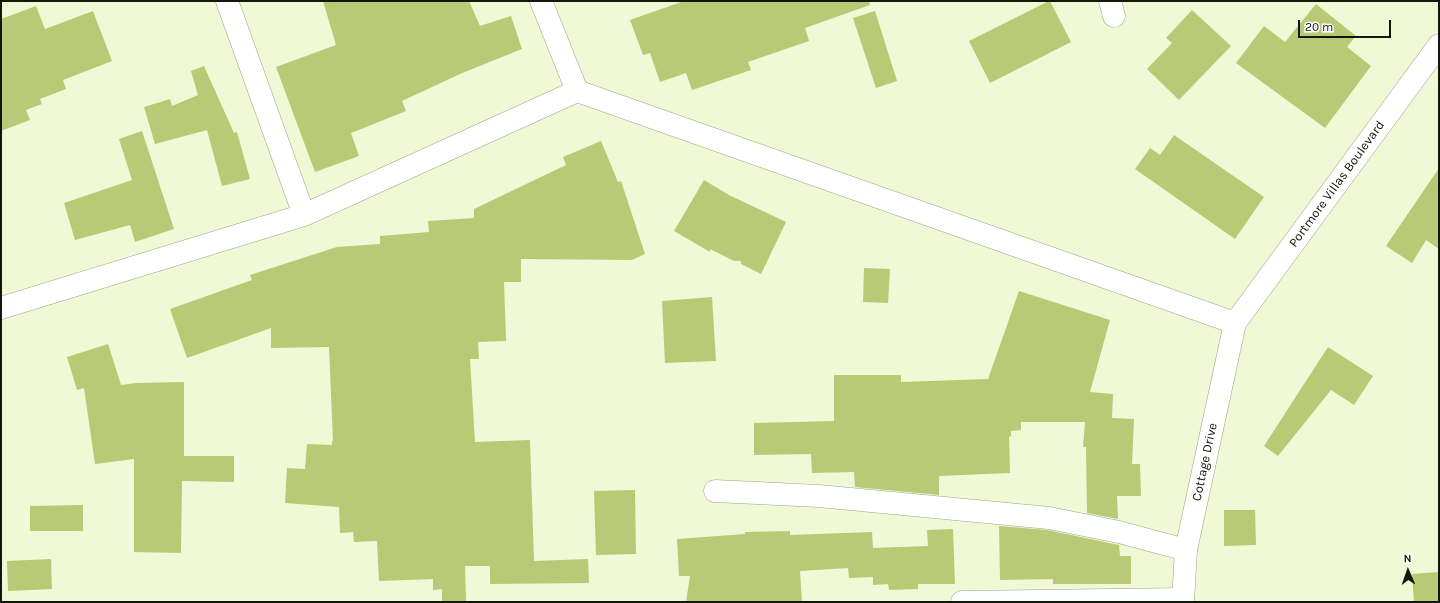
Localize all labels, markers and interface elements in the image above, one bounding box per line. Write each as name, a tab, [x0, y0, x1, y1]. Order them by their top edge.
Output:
scale bar	[1300, 12, 1393, 38]
text: 20 m	[1305, 20, 1333, 34]
street label: Portmore Villas Boulevard	[1286, 118, 1388, 250]
street label: Cottage Drive	[1189, 422, 1221, 502]
north arrow	[1388, 551, 1428, 591]
text: N	[1403, 552, 1412, 565]

